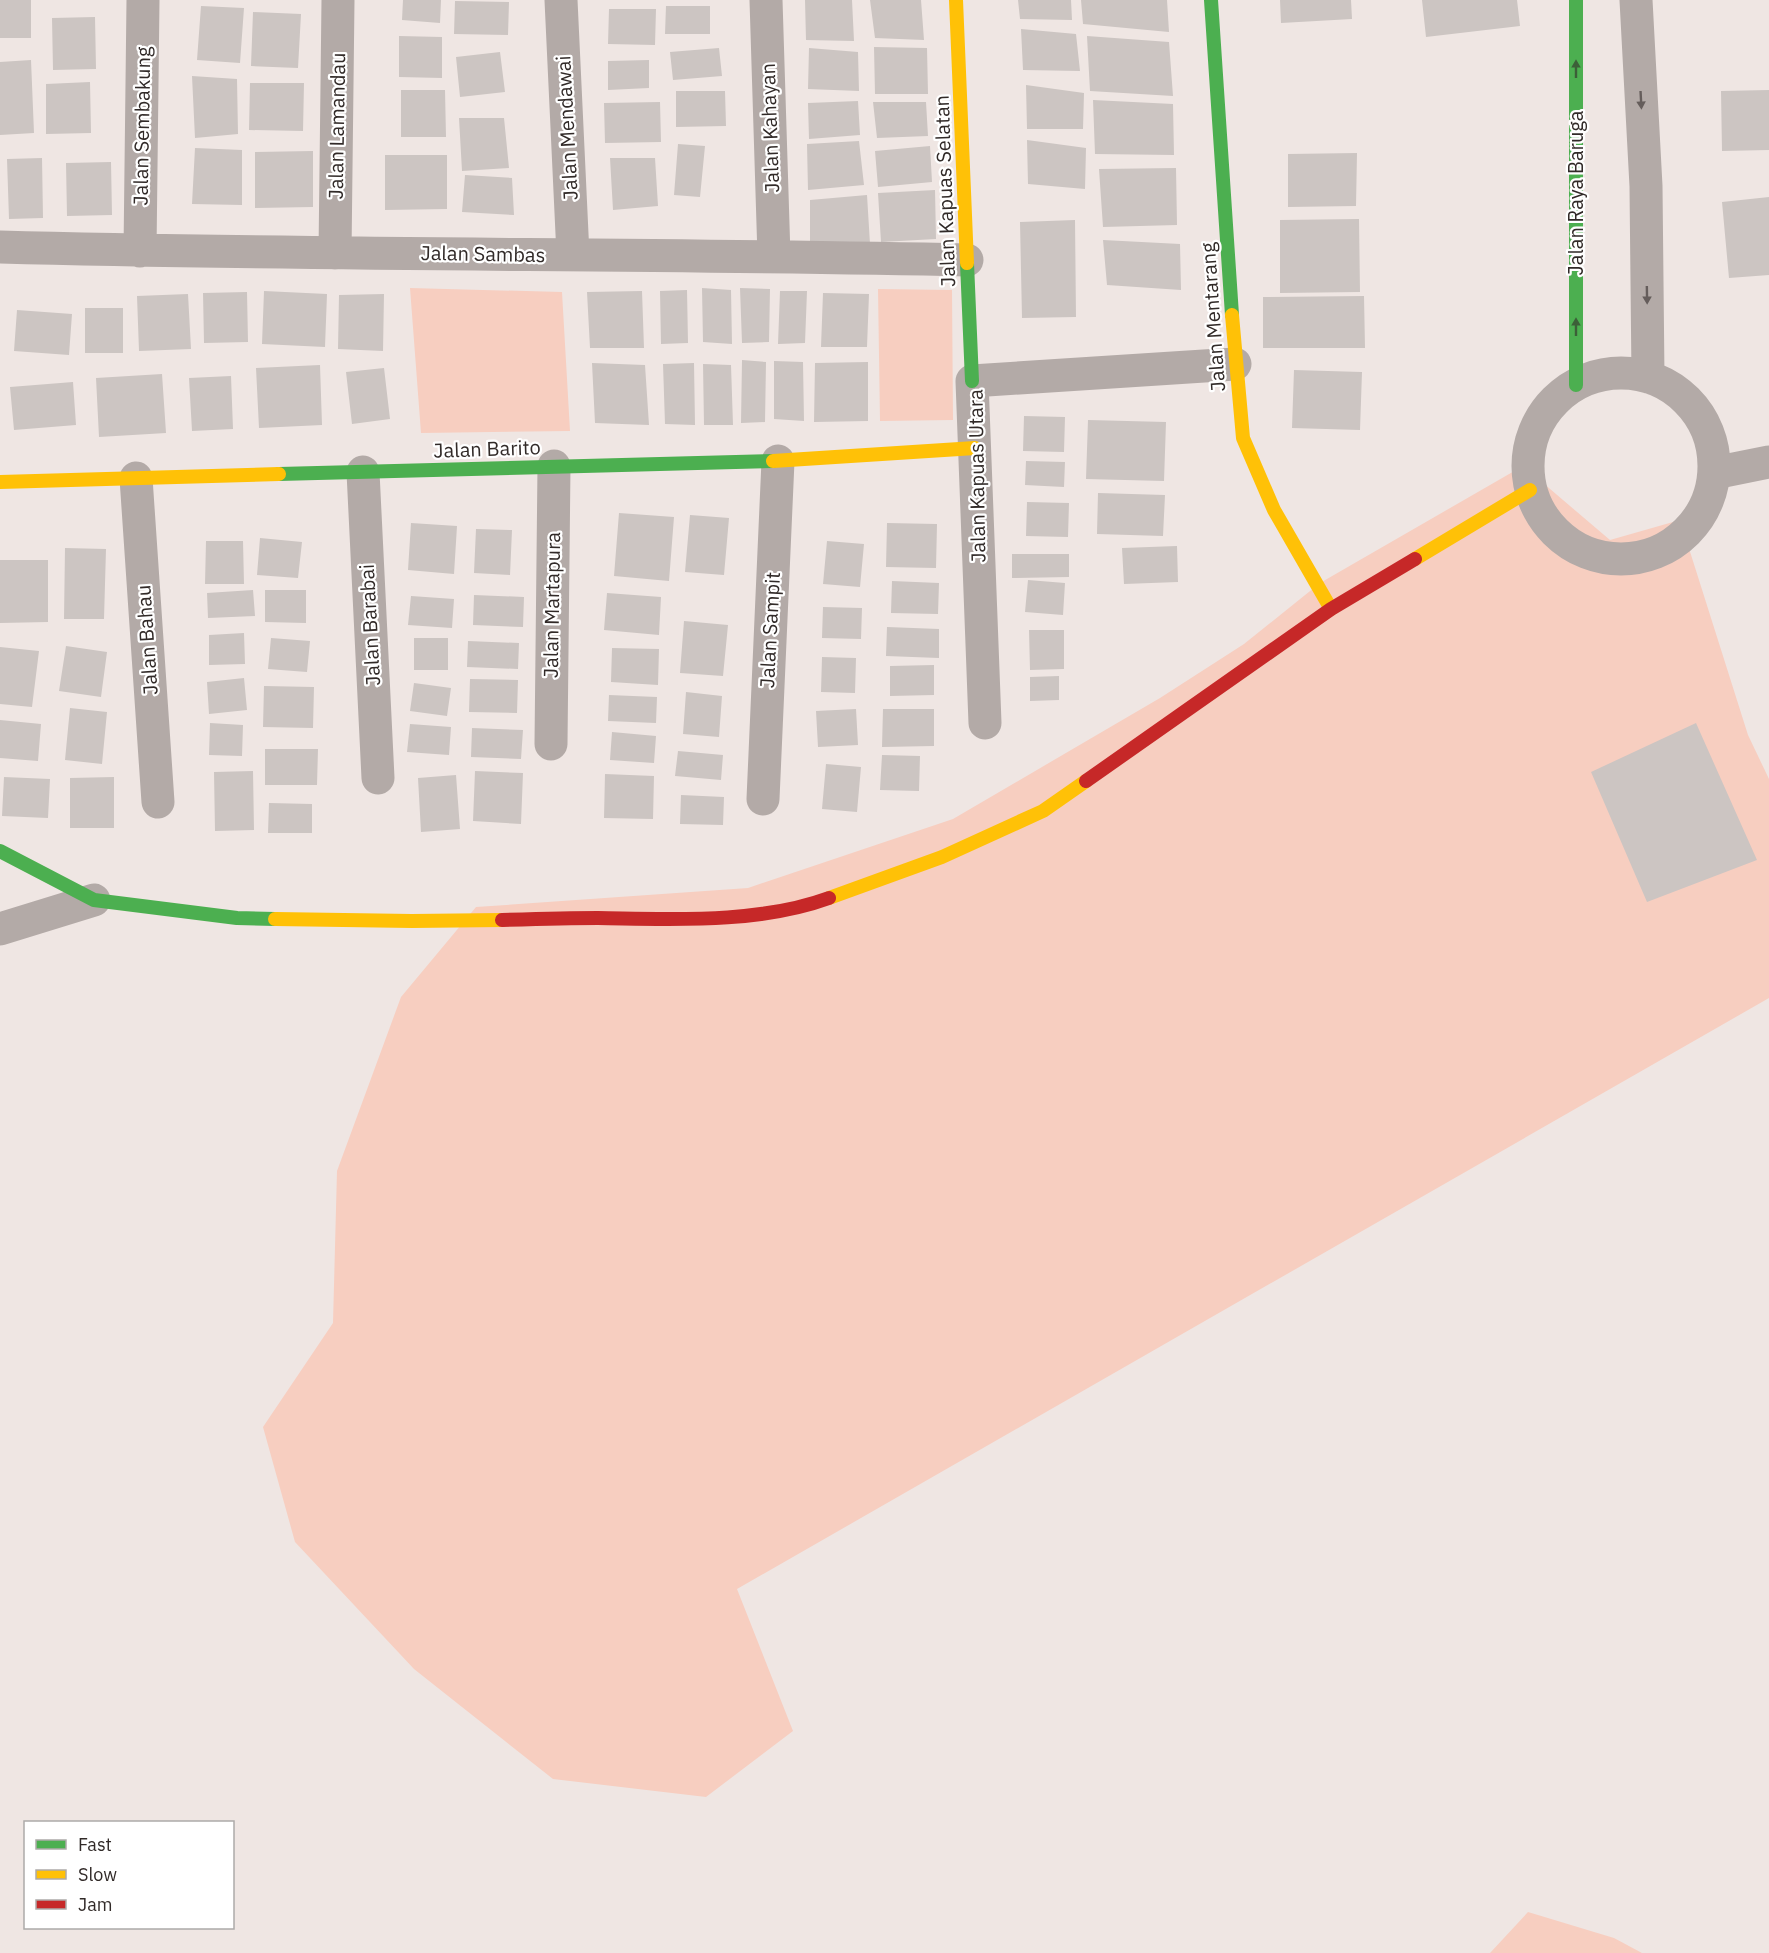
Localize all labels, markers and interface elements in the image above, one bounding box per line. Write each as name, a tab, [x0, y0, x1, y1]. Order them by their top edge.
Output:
street label: Jalan Sembakung	[127, 46, 156, 206]
street label: Jalan Lamandau	[322, 52, 351, 200]
street label: Jalan Mendawai	[549, 55, 584, 201]
one-way arrow	[1571, 59, 1581, 78]
street label: Jalan Kahayan	[754, 63, 785, 193]
one-way arrow	[1637, 91, 1646, 110]
street label: Jalan Kapuas Selatan	[928, 95, 961, 287]
street label: Jalan Raya Baruga	[1562, 110, 1589, 275]
street label: Jalan Sambas	[420, 239, 546, 268]
street label: Jalan Mentarang	[1194, 241, 1231, 392]
one-way arrow	[1642, 286, 1652, 305]
one-way arrow	[1571, 317, 1581, 336]
street label: Jalan Kapuas Utara	[961, 389, 992, 563]
street label: Jalan Barito	[433, 433, 541, 464]
street label: Jalan Martapura	[537, 531, 566, 678]
street label: Jalan Barabai	[353, 563, 386, 687]
street label: Jalan Sampit	[753, 571, 786, 689]
street label: Jalan Bahau	[129, 584, 164, 696]
legend	[24, 1821, 234, 1929]
text: Fast	[78, 1833, 112, 1856]
text: Slow	[78, 1863, 117, 1886]
text: Jam	[78, 1893, 113, 1916]

